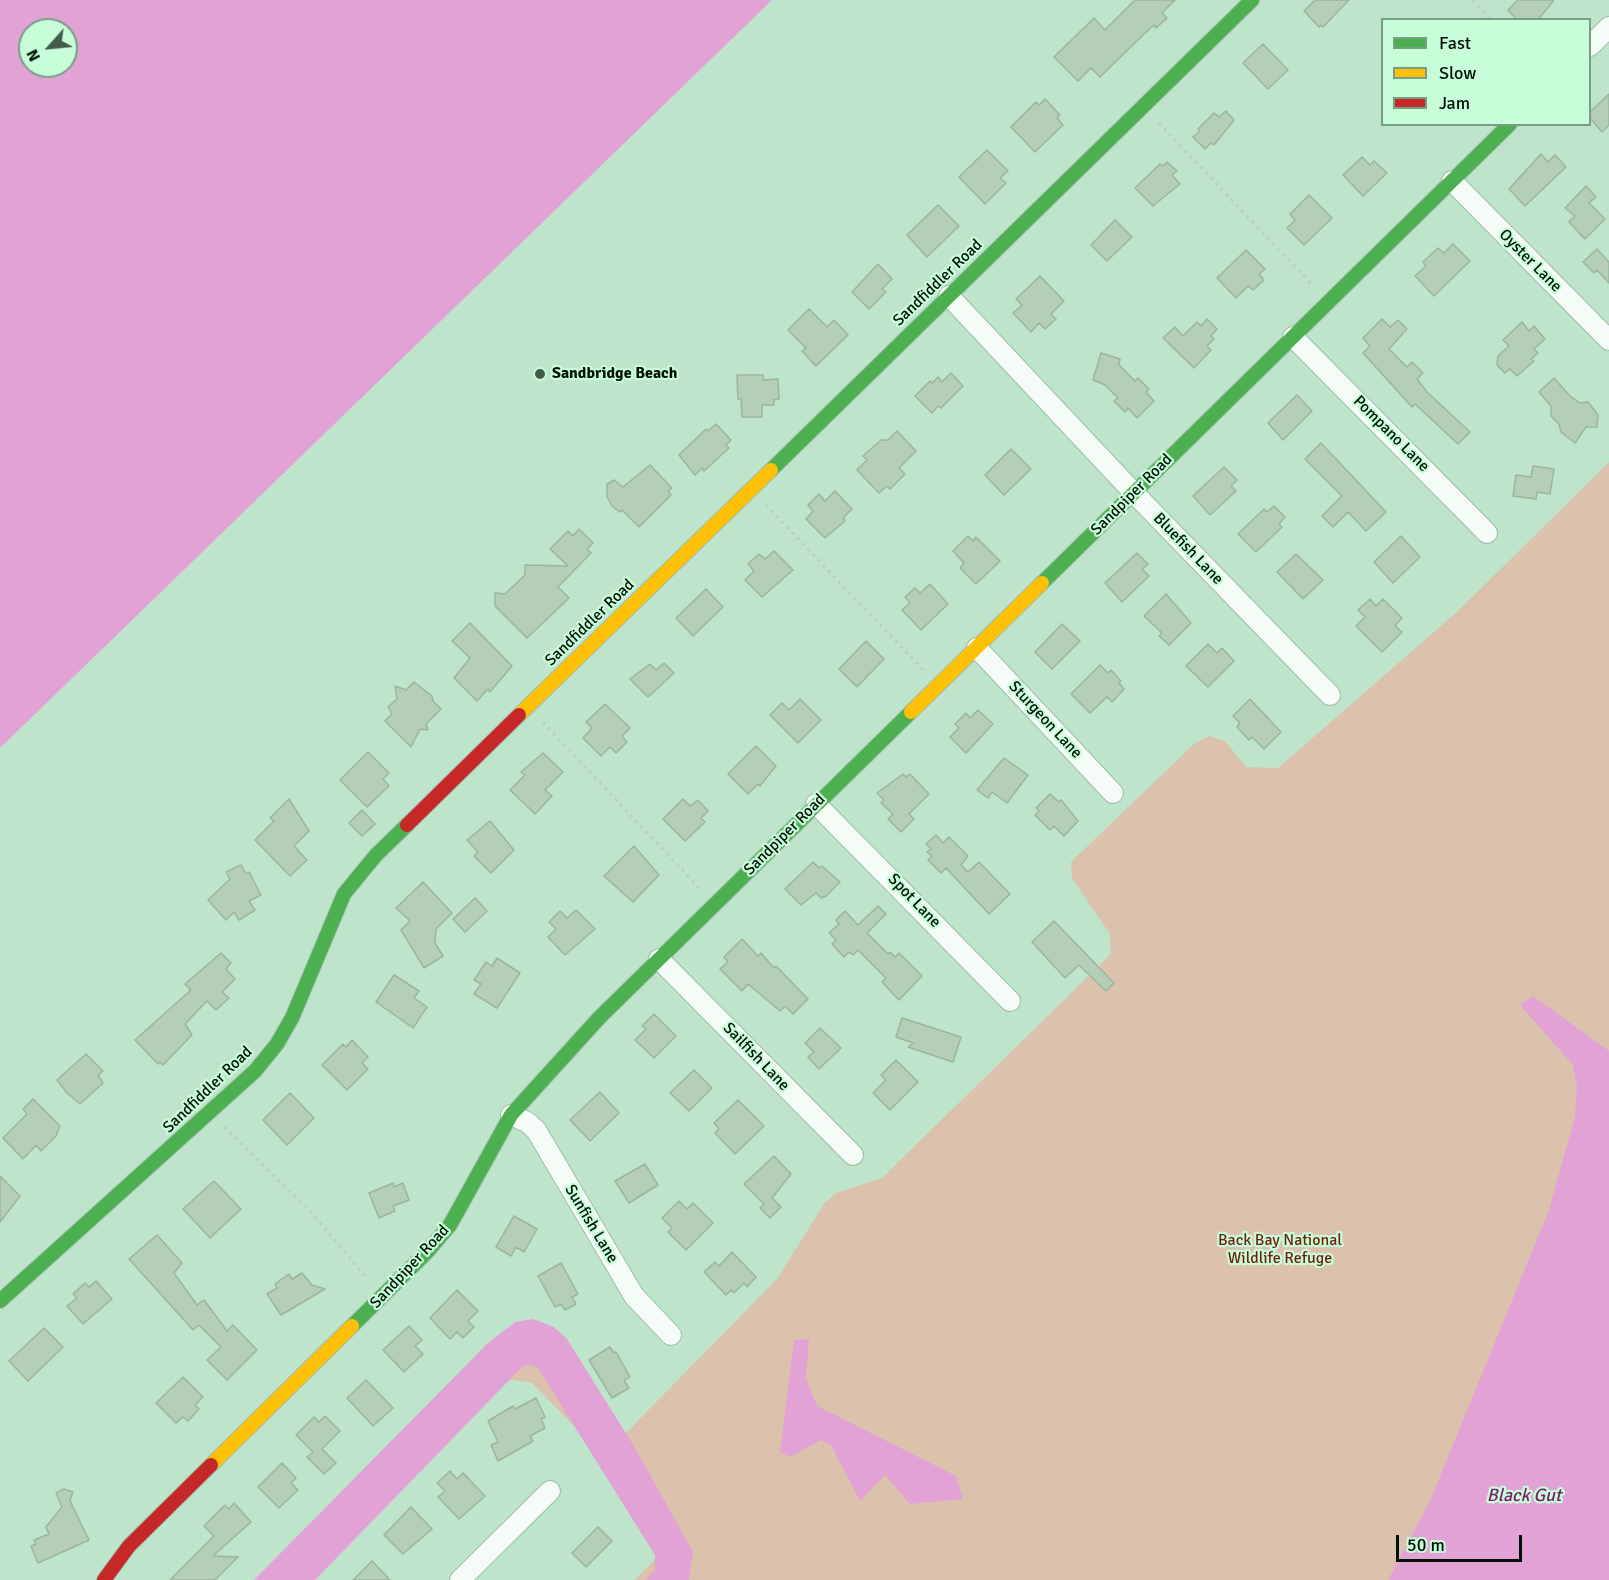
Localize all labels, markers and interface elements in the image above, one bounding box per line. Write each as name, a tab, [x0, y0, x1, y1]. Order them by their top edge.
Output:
north arrow	[18, 18, 78, 78]
legend	[1381, 18, 1591, 126]
text: Fast	[1439, 32, 1471, 54]
text: N	[22, 46, 45, 65]
text: Slow	[1439, 62, 1476, 84]
text: Jam	[1439, 92, 1470, 114]
street label: Oyster Lane	[1495, 226, 1565, 296]
street label: Sandfiddler Road	[889, 236, 987, 330]
place label: Sandbridge Beach	[552, 364, 677, 384]
marker: Sandbridge Beach	[533, 367, 547, 381]
street label: Pompano Lane	[1349, 392, 1433, 476]
street label: Sandpiper Road	[1087, 450, 1177, 540]
street label: Bluefish Lane	[1149, 509, 1227, 589]
street label: Sandfiddler Road	[541, 576, 639, 670]
street label: Sturgeon Lane	[1004, 677, 1086, 763]
street label: Sandpiper Road	[740, 790, 830, 880]
street label: Spot Lane	[884, 870, 944, 932]
street label: Sailfish Lane	[719, 1019, 793, 1095]
street label: Sandfiddler Road	[159, 1043, 257, 1137]
street label: Sunfish Lane	[560, 1181, 622, 1267]
street label: Sandpiper Road	[366, 1221, 454, 1313]
park label: Back Bay National Wildlife Refuge	[1218, 1231, 1342, 1269]
water label: Black Gut	[1487, 1485, 1561, 1507]
scale bar	[1399, 1523, 1525, 1561]
text: 50 m	[1407, 1534, 1445, 1556]

